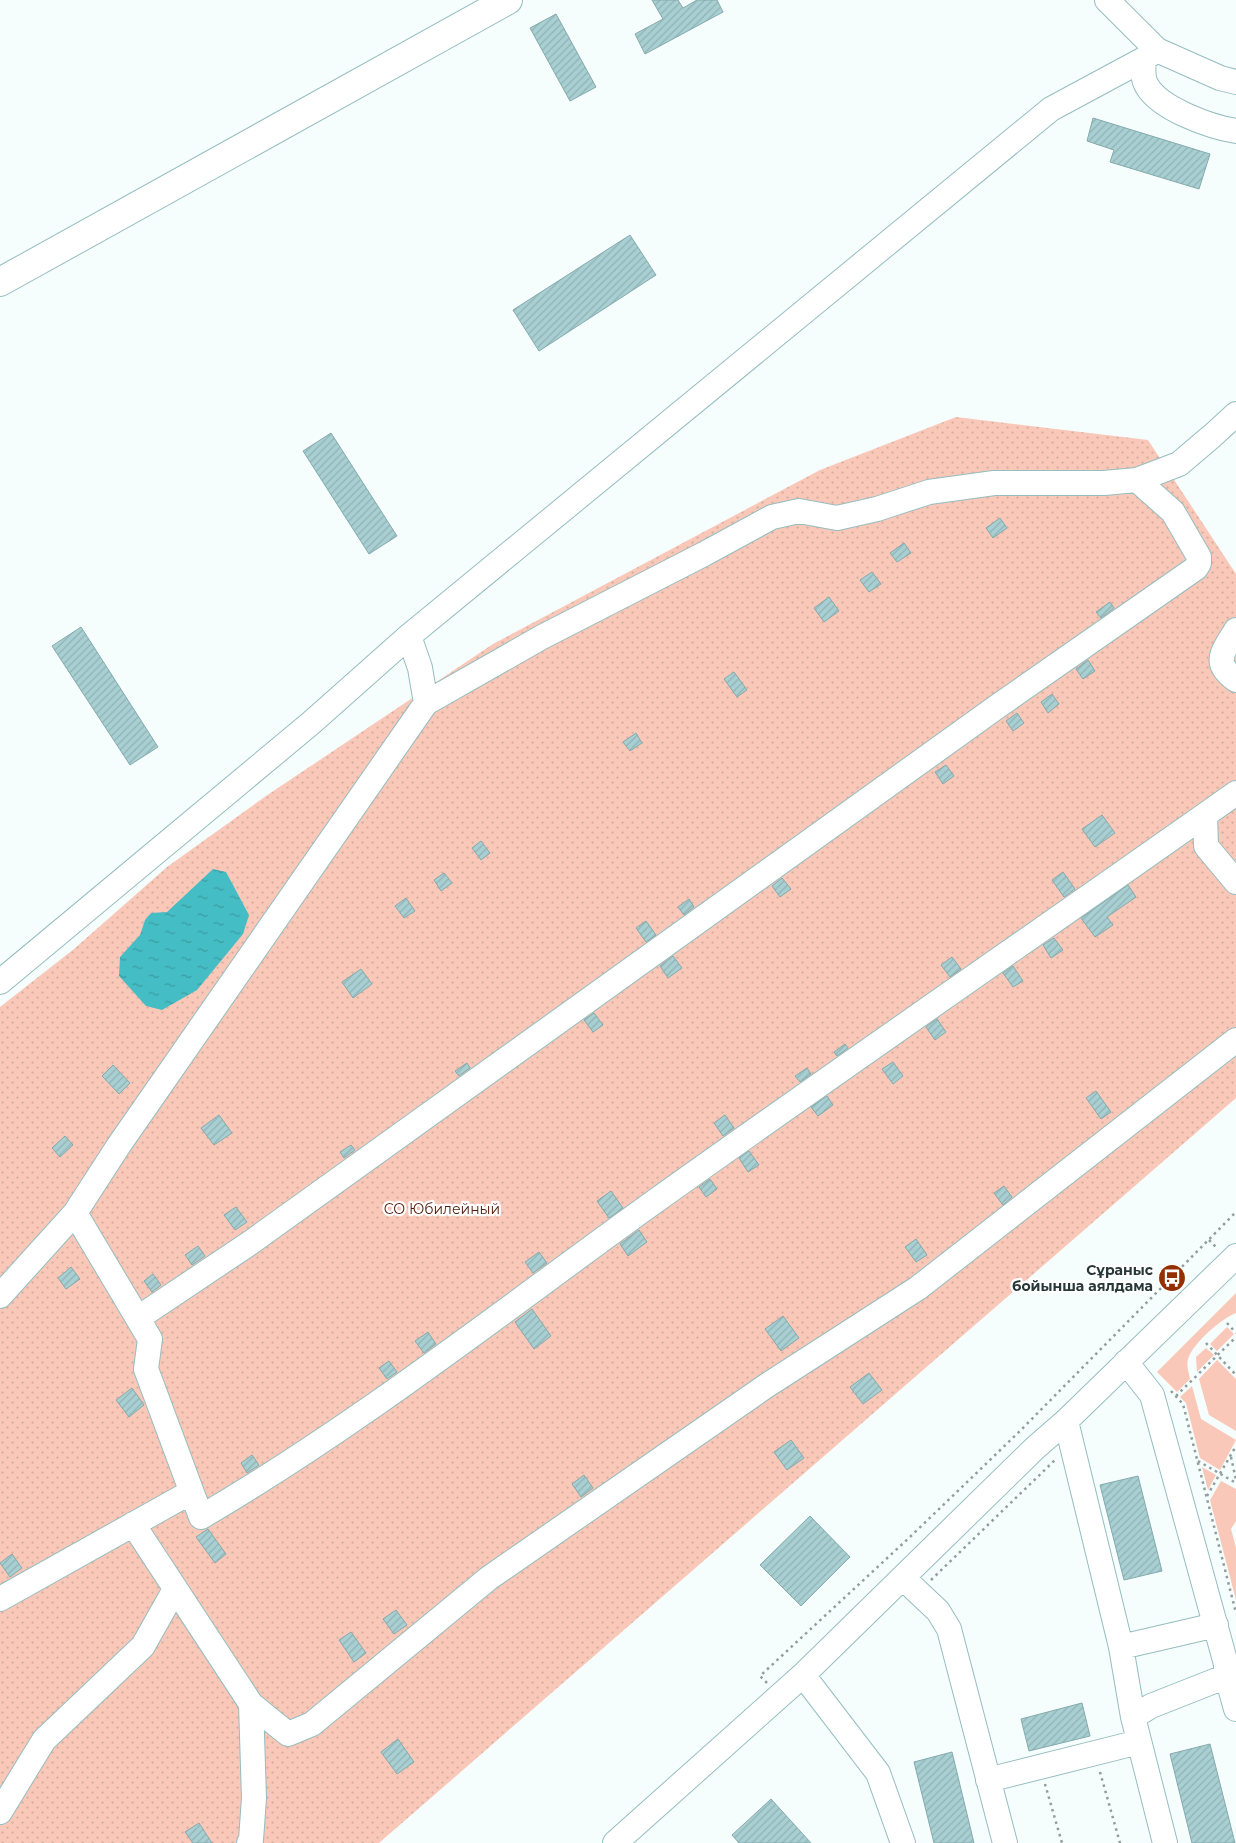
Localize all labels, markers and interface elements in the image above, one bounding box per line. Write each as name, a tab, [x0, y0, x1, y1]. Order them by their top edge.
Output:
park label: СО Юбилейный	[384, 1200, 500, 1218]
place label: Сұраныс бойынша аялдама	[1012, 1261, 1154, 1295]
bus stop icon: Сұраныс бойынша аялдама	[1157, 1263, 1187, 1293]

